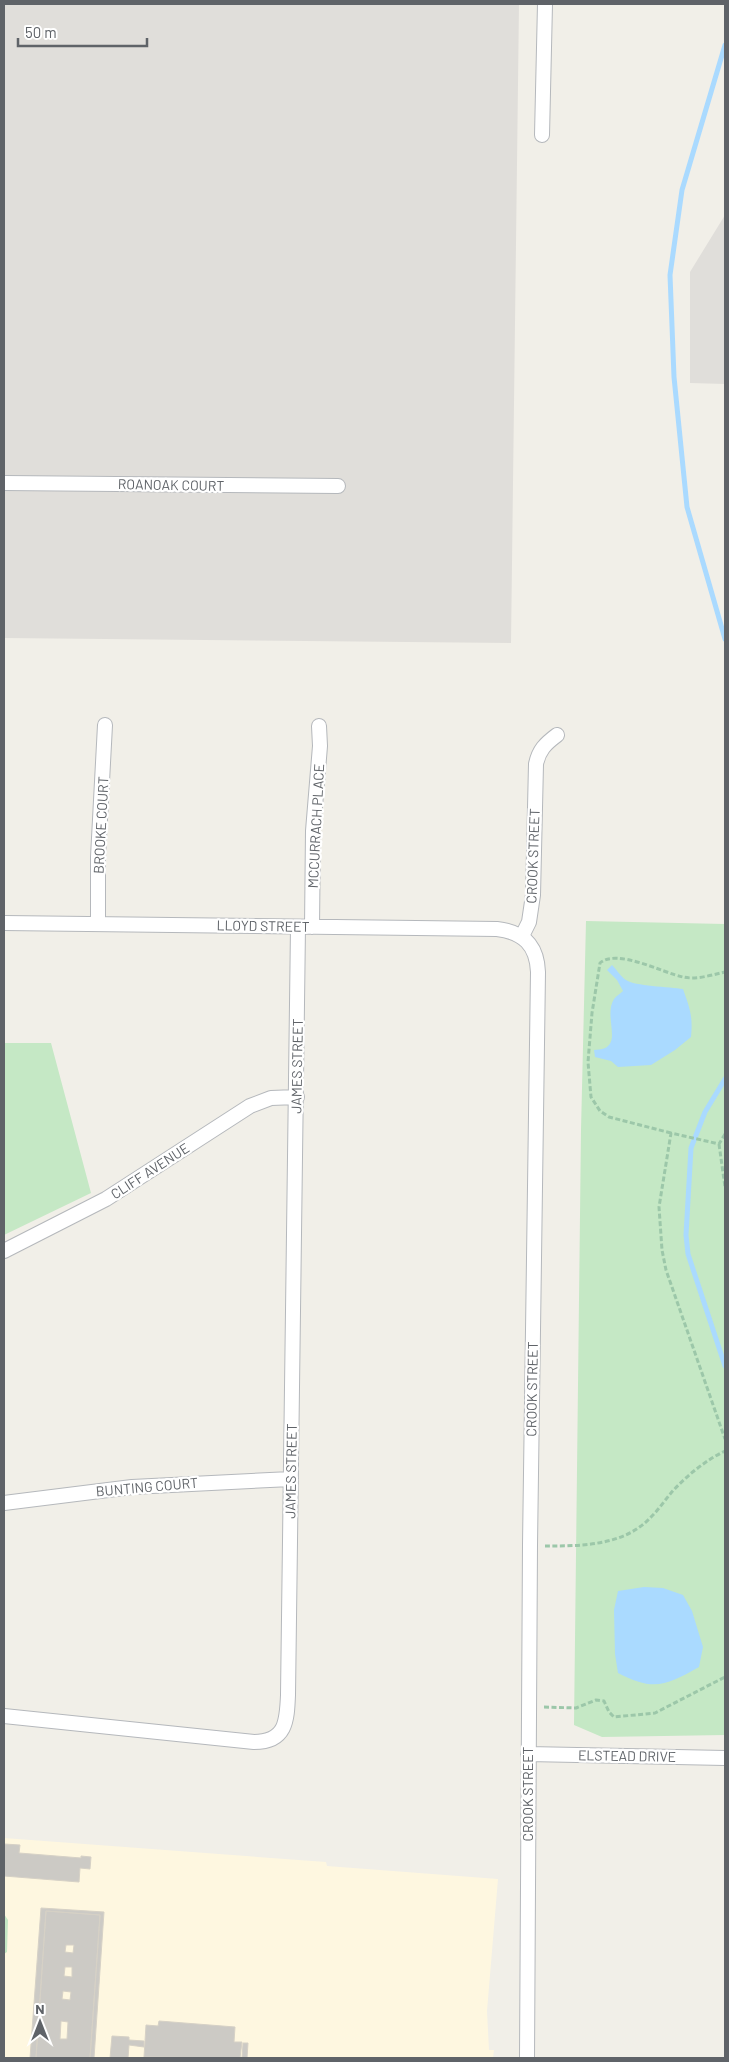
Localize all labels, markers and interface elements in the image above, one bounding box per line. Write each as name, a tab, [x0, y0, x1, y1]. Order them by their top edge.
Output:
scale bar	[18, 15, 146, 47]
text: 50 m	[25, 23, 57, 41]
street label: ROANOAK COURT	[118, 475, 224, 494]
street label: MCCURRACH PLACE	[304, 763, 327, 889]
street label: BROOKE COURT	[89, 776, 112, 874]
street label: CROOK STREET	[522, 808, 543, 904]
street label: LLOYD STREET	[216, 916, 310, 935]
street label: JAMES STREET	[287, 1018, 306, 1114]
street label: CLIFF AVENUE	[107, 1139, 192, 1202]
street label: CROOK STREET	[522, 1341, 541, 1437]
street label: JAMES STREET	[281, 1423, 300, 1519]
street label: BUNTING COURT	[95, 1474, 199, 1499]
street label: CROOK STREET	[519, 1746, 536, 1842]
street label: ELSTEAD DRIVE	[578, 1746, 676, 1765]
north arrow	[15, 1997, 65, 2047]
text: N	[35, 2000, 45, 2017]

